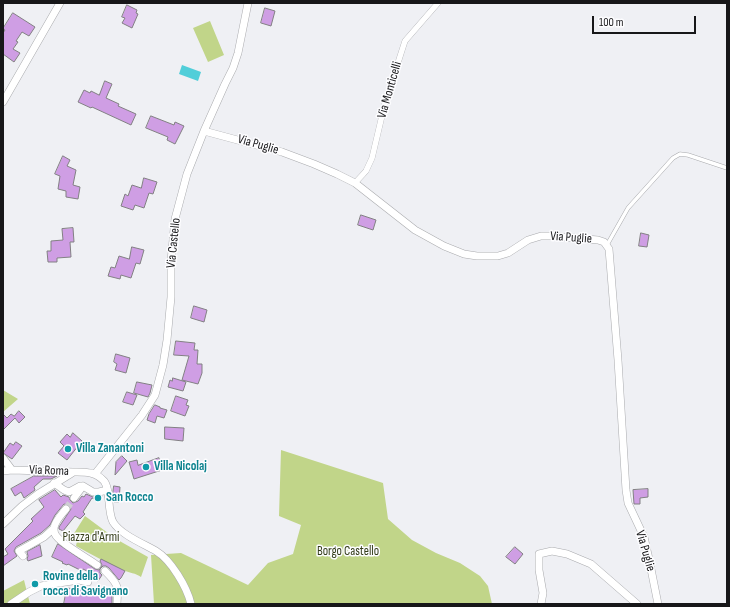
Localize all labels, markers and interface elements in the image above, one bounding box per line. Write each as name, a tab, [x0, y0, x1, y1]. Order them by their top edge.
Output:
scale bar	[594, 8, 698, 34]
text: 100 m	[599, 15, 624, 30]
street label: Via Monticelli	[374, 60, 406, 120]
street label: Via Puglie	[236, 132, 280, 158]
street label: Via Castello	[164, 217, 184, 269]
street label: Via Puglie	[550, 229, 592, 247]
place label: Villa Zanantoni	[76, 441, 144, 457]
marker: Villa Zanantoni	[63, 444, 73, 454]
place label: Villa Nicolaj	[154, 459, 207, 475]
marker: Villa Nicolaj	[141, 462, 151, 472]
street label: Via Roma	[29, 463, 69, 479]
place label: San Rocco	[106, 490, 153, 506]
marker: San Rocco	[93, 493, 103, 503]
street label: Via Puglie	[632, 529, 658, 573]
park label: Piazza d'Armi	[62, 530, 120, 546]
park label: Borgo Castello	[317, 544, 379, 560]
place label: Rovine della rocca di Savignano	[43, 569, 128, 600]
marker: Rovine della rocca di Savignano	[30, 579, 40, 589]

